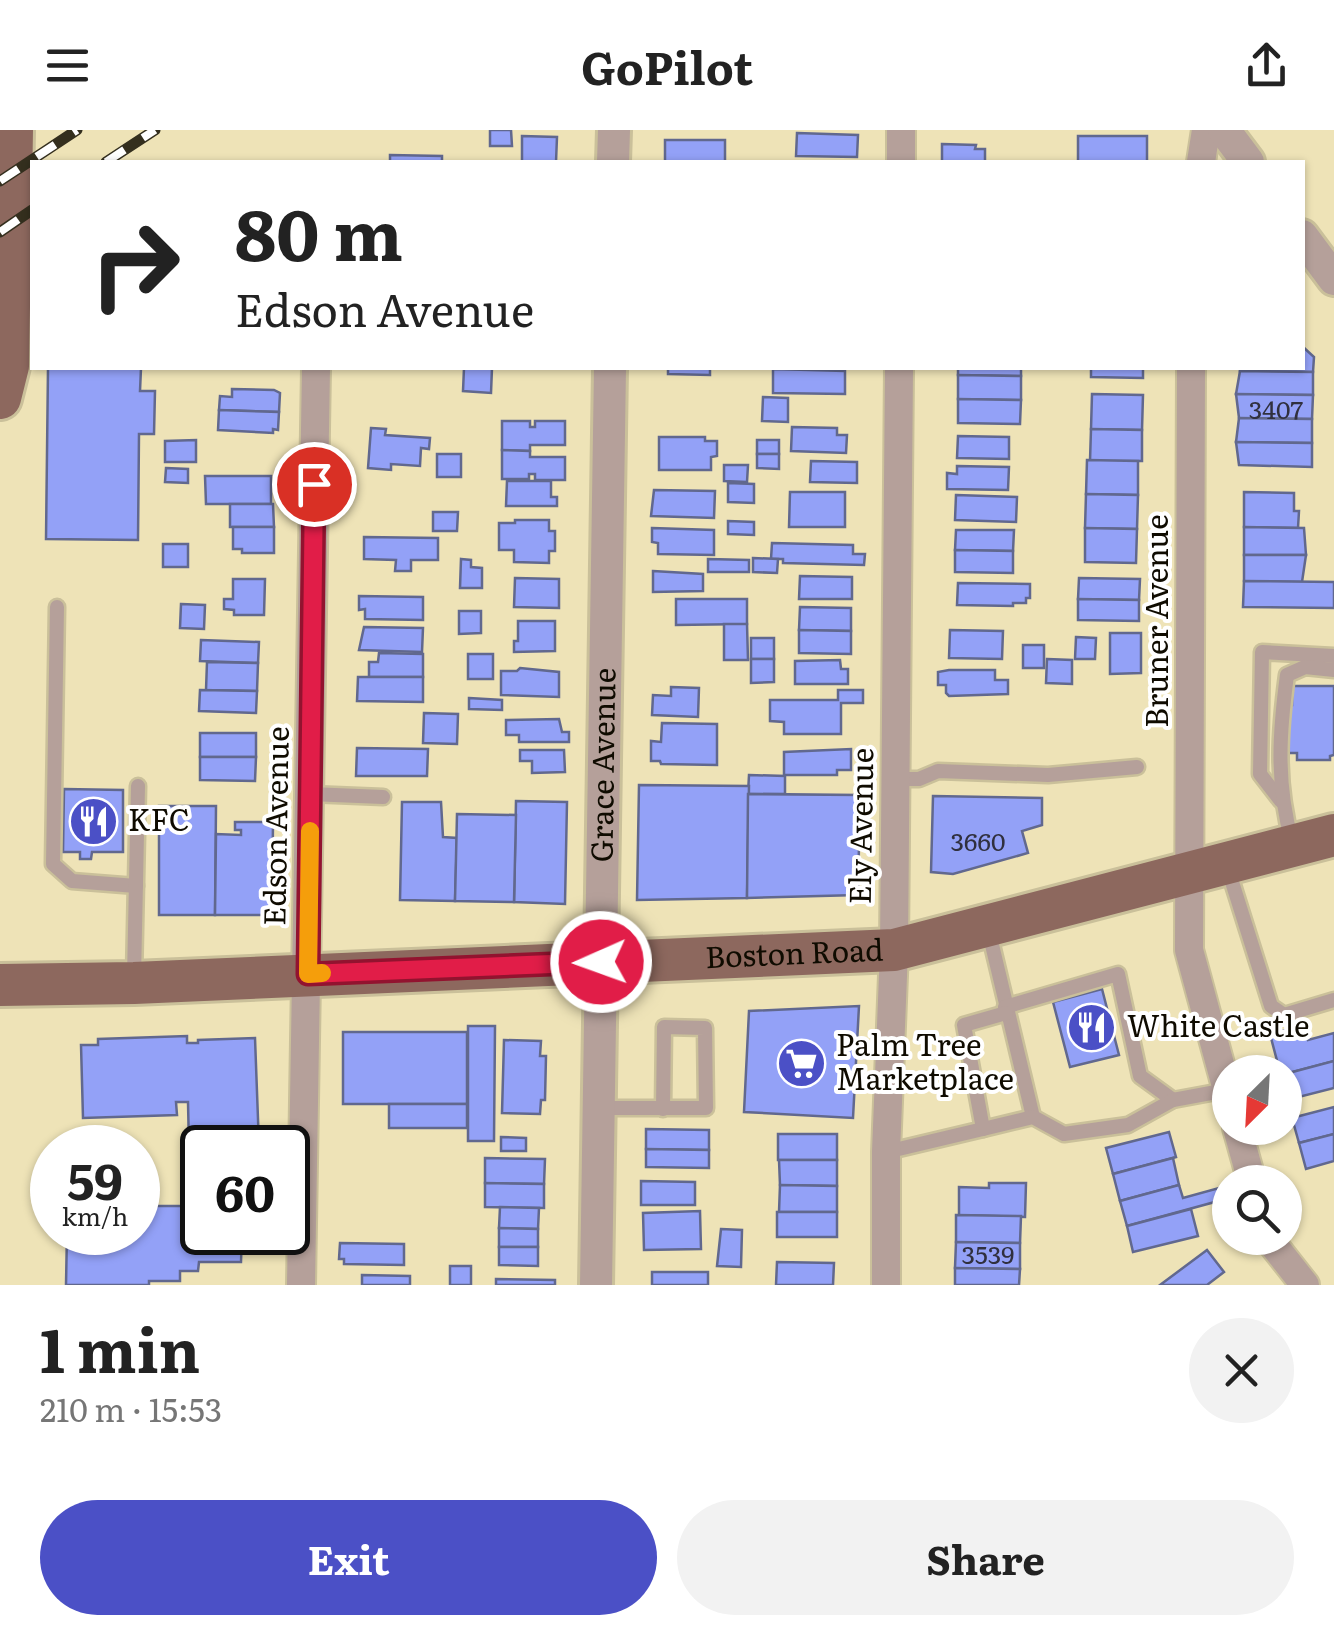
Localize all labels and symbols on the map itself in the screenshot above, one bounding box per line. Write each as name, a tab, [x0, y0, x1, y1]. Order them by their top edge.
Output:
house number: 3407	[1249, 390, 1303, 427]
pin	[272, 442, 357, 527]
street label: Bruner Avenue	[1133, 514, 1177, 728]
street label: Grace Avenue	[577, 667, 624, 863]
street label: Edson Avenue	[250, 726, 298, 926]
street label: Ely Avenue	[836, 747, 882, 905]
restaurant icon: KFC	[67, 795, 119, 847]
place label: KFC	[128, 796, 190, 840]
house number: 3660	[951, 822, 1005, 859]
position arrow	[549, 910, 653, 1014]
street label: Boston Road	[704, 925, 884, 977]
restaurant icon: White Castle	[1066, 1001, 1118, 1053]
place label: White Castle	[1127, 1002, 1310, 1046]
place label: Palm Tree Marketplace	[836, 1021, 1014, 1099]
supermarket icon: Palm Tree Marketplace	[775, 1037, 827, 1089]
north arrow	[1212, 1055, 1302, 1145]
speed limit sign: 60	[180, 1125, 310, 1255]
house number: 3539	[962, 1235, 1014, 1272]

